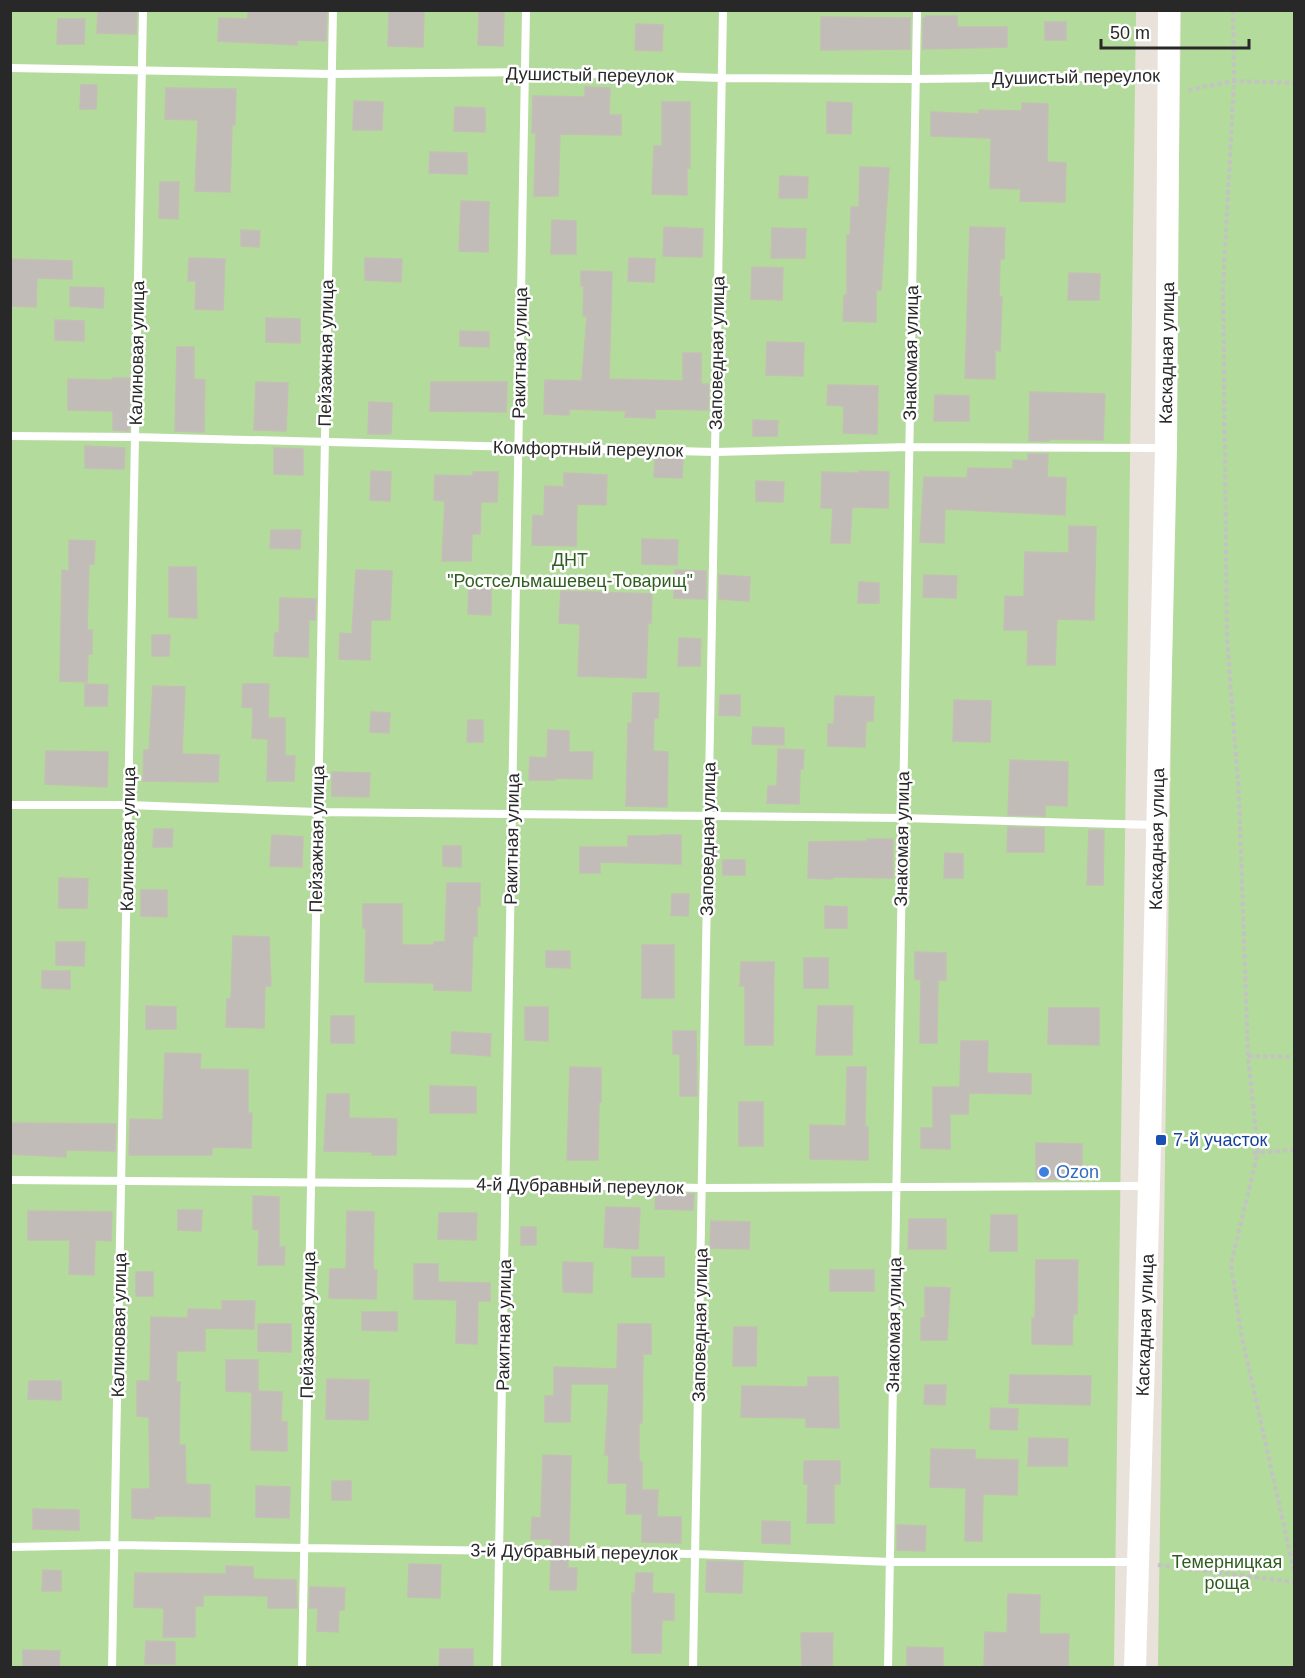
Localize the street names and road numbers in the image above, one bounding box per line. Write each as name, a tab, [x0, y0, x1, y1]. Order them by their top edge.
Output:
street label: Душистый переулок	[506, 64, 674, 86]
street label: Душистый переулок	[992, 66, 1160, 88]
street label: Заповедная улица	[706, 275, 728, 430]
street label: Пейзажная улица	[315, 278, 337, 427]
street label: Калиновая улица	[126, 280, 148, 425]
street label: Каскадная улица	[1156, 281, 1178, 424]
street label: Знакомая улица	[900, 284, 922, 421]
street label: Ракитная улица	[509, 286, 531, 419]
street label: Комфортный переулок	[493, 437, 683, 461]
street label: Заповедная улица	[697, 761, 719, 916]
street label: Пейзажная улица	[306, 764, 328, 913]
street label: Калиновая улица	[117, 766, 139, 911]
street label: Каскадная улица	[1146, 767, 1168, 910]
street label: Знакомая улица	[891, 770, 913, 907]
street label: Ракитная улица	[501, 772, 523, 905]
street label: 4-й Дубравный переулок	[476, 1174, 684, 1198]
street label: Заповедная улица	[689, 1247, 711, 1402]
street label: Пейзажная улица	[297, 1250, 319, 1399]
street label: Калиновая улица	[108, 1252, 130, 1397]
street label: Каскадная улица	[1133, 1252, 1158, 1397]
street label: Знакомая улица	[883, 1256, 905, 1393]
street label: Ракитная улица	[493, 1258, 515, 1391]
street label: 3-й Дубравный переулок	[470, 1540, 678, 1564]

